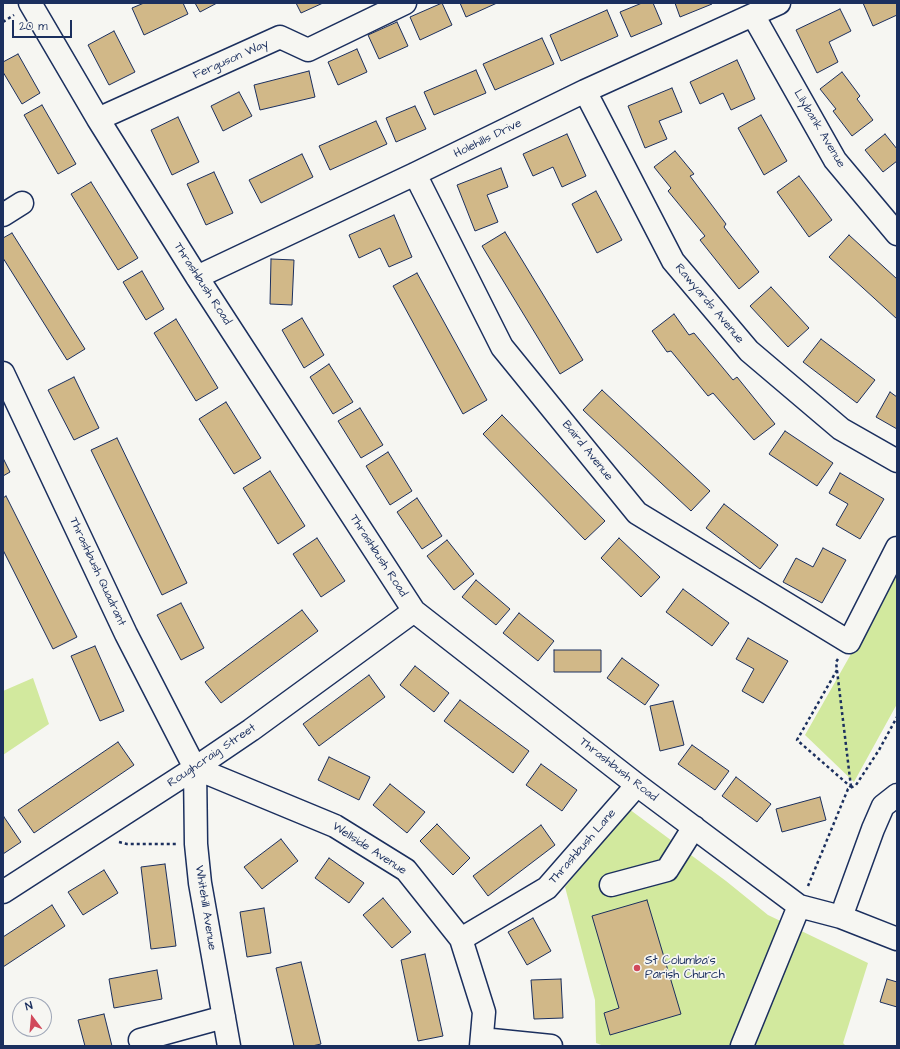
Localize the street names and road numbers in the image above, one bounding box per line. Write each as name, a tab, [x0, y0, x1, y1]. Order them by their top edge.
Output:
street label: Ferguson Way	[191, 37, 271, 83]
street label: Lilybank Avenue	[790, 87, 848, 171]
street label: Holehills Drive	[452, 116, 524, 162]
street label: Thrashbush Road	[170, 240, 234, 328]
street label: Rawyards Avenue	[671, 261, 747, 347]
street label: Baird Avenue	[558, 418, 616, 484]
street label: Thrashbush Road	[346, 512, 410, 600]
street label: Thrashbush Quadrant	[65, 515, 129, 629]
street label: Roughcraig Street	[165, 721, 259, 791]
street label: Thrashbush Road	[576, 735, 660, 805]
street label: Thrashbush Lane	[547, 807, 619, 887]
street label: Wellside Avenue	[329, 820, 409, 878]
street label: Whitehill Avenue	[191, 865, 219, 951]

